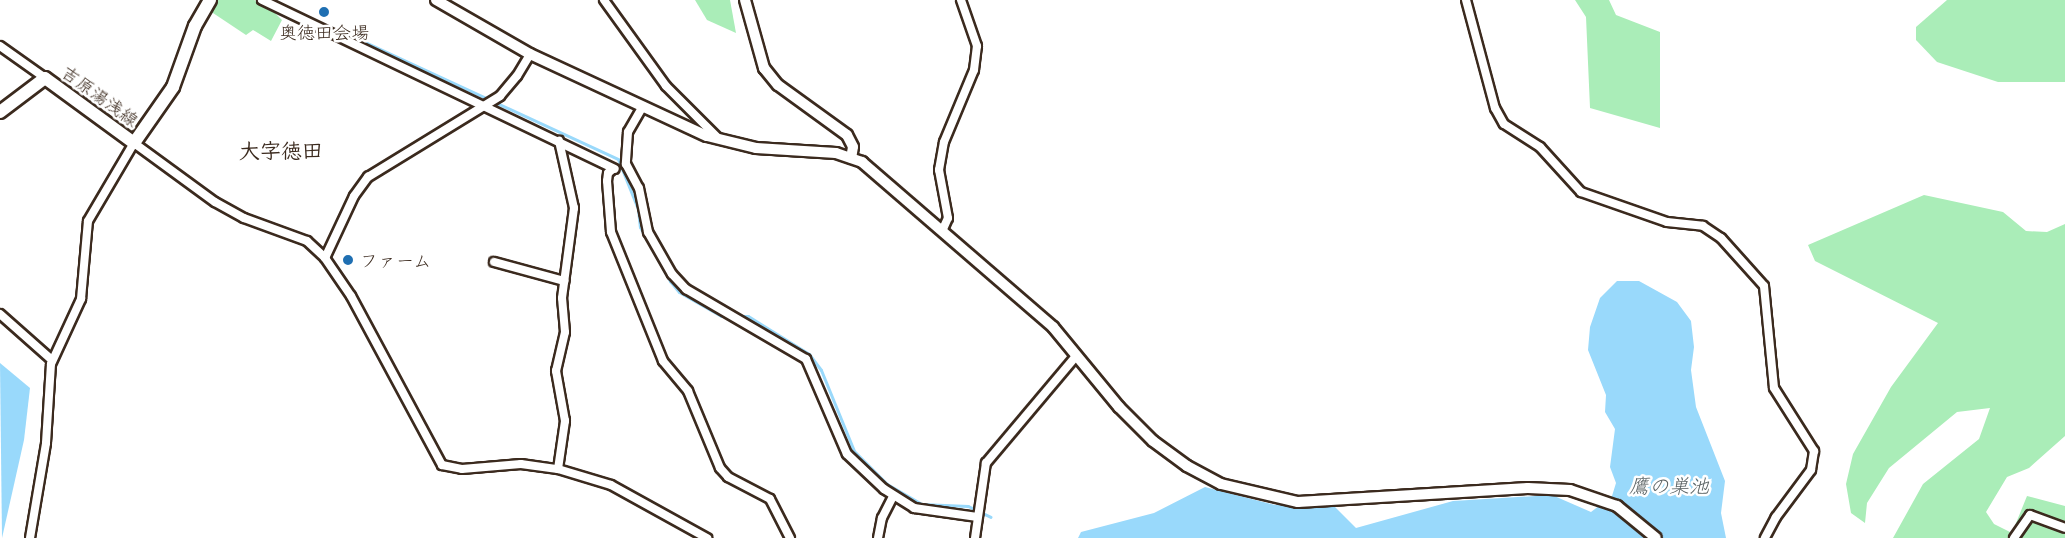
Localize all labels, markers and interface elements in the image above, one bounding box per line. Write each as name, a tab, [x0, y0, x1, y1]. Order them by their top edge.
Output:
marker: 奥徳田会場	[317, 5, 331, 19]
place label: 奥徳田会場	[279, 21, 369, 43]
street label: 吉原湯浅線	[57, 61, 143, 131]
district label: 大字徳田	[239, 136, 323, 162]
place label: ファーム	[360, 249, 432, 271]
marker: ファーム	[341, 253, 355, 267]
water label: 鷹の巣池	[1629, 473, 1709, 497]

